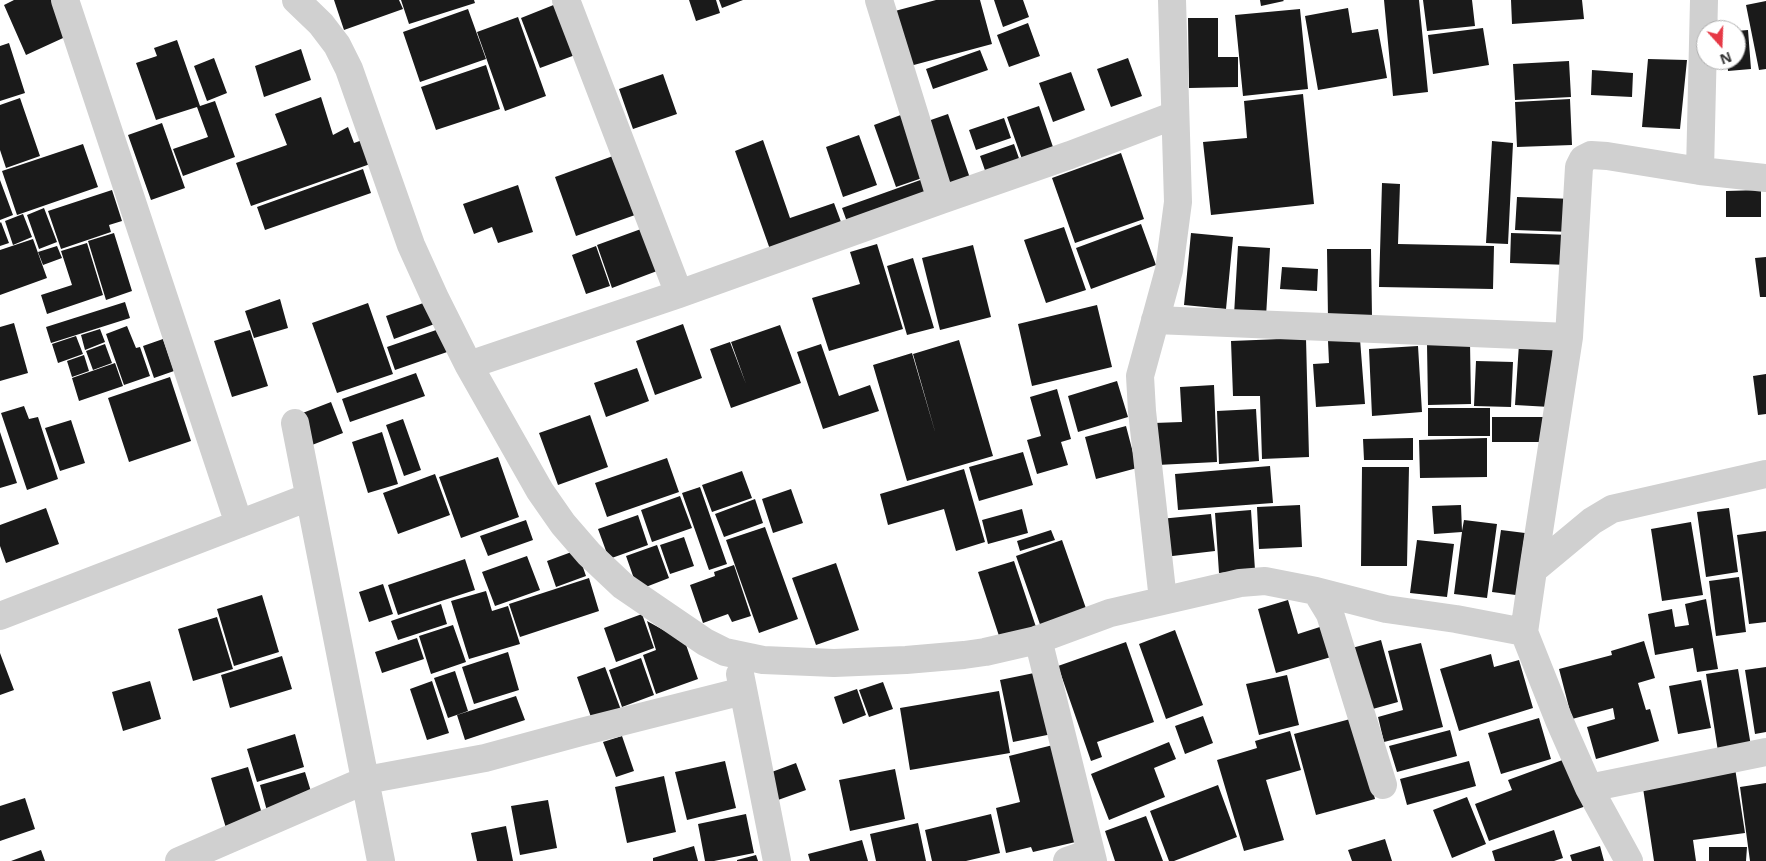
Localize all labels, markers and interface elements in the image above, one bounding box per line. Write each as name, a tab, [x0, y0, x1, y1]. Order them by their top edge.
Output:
north arrow	[1696, 20, 1746, 70]
text: N	[1717, 48, 1735, 69]

